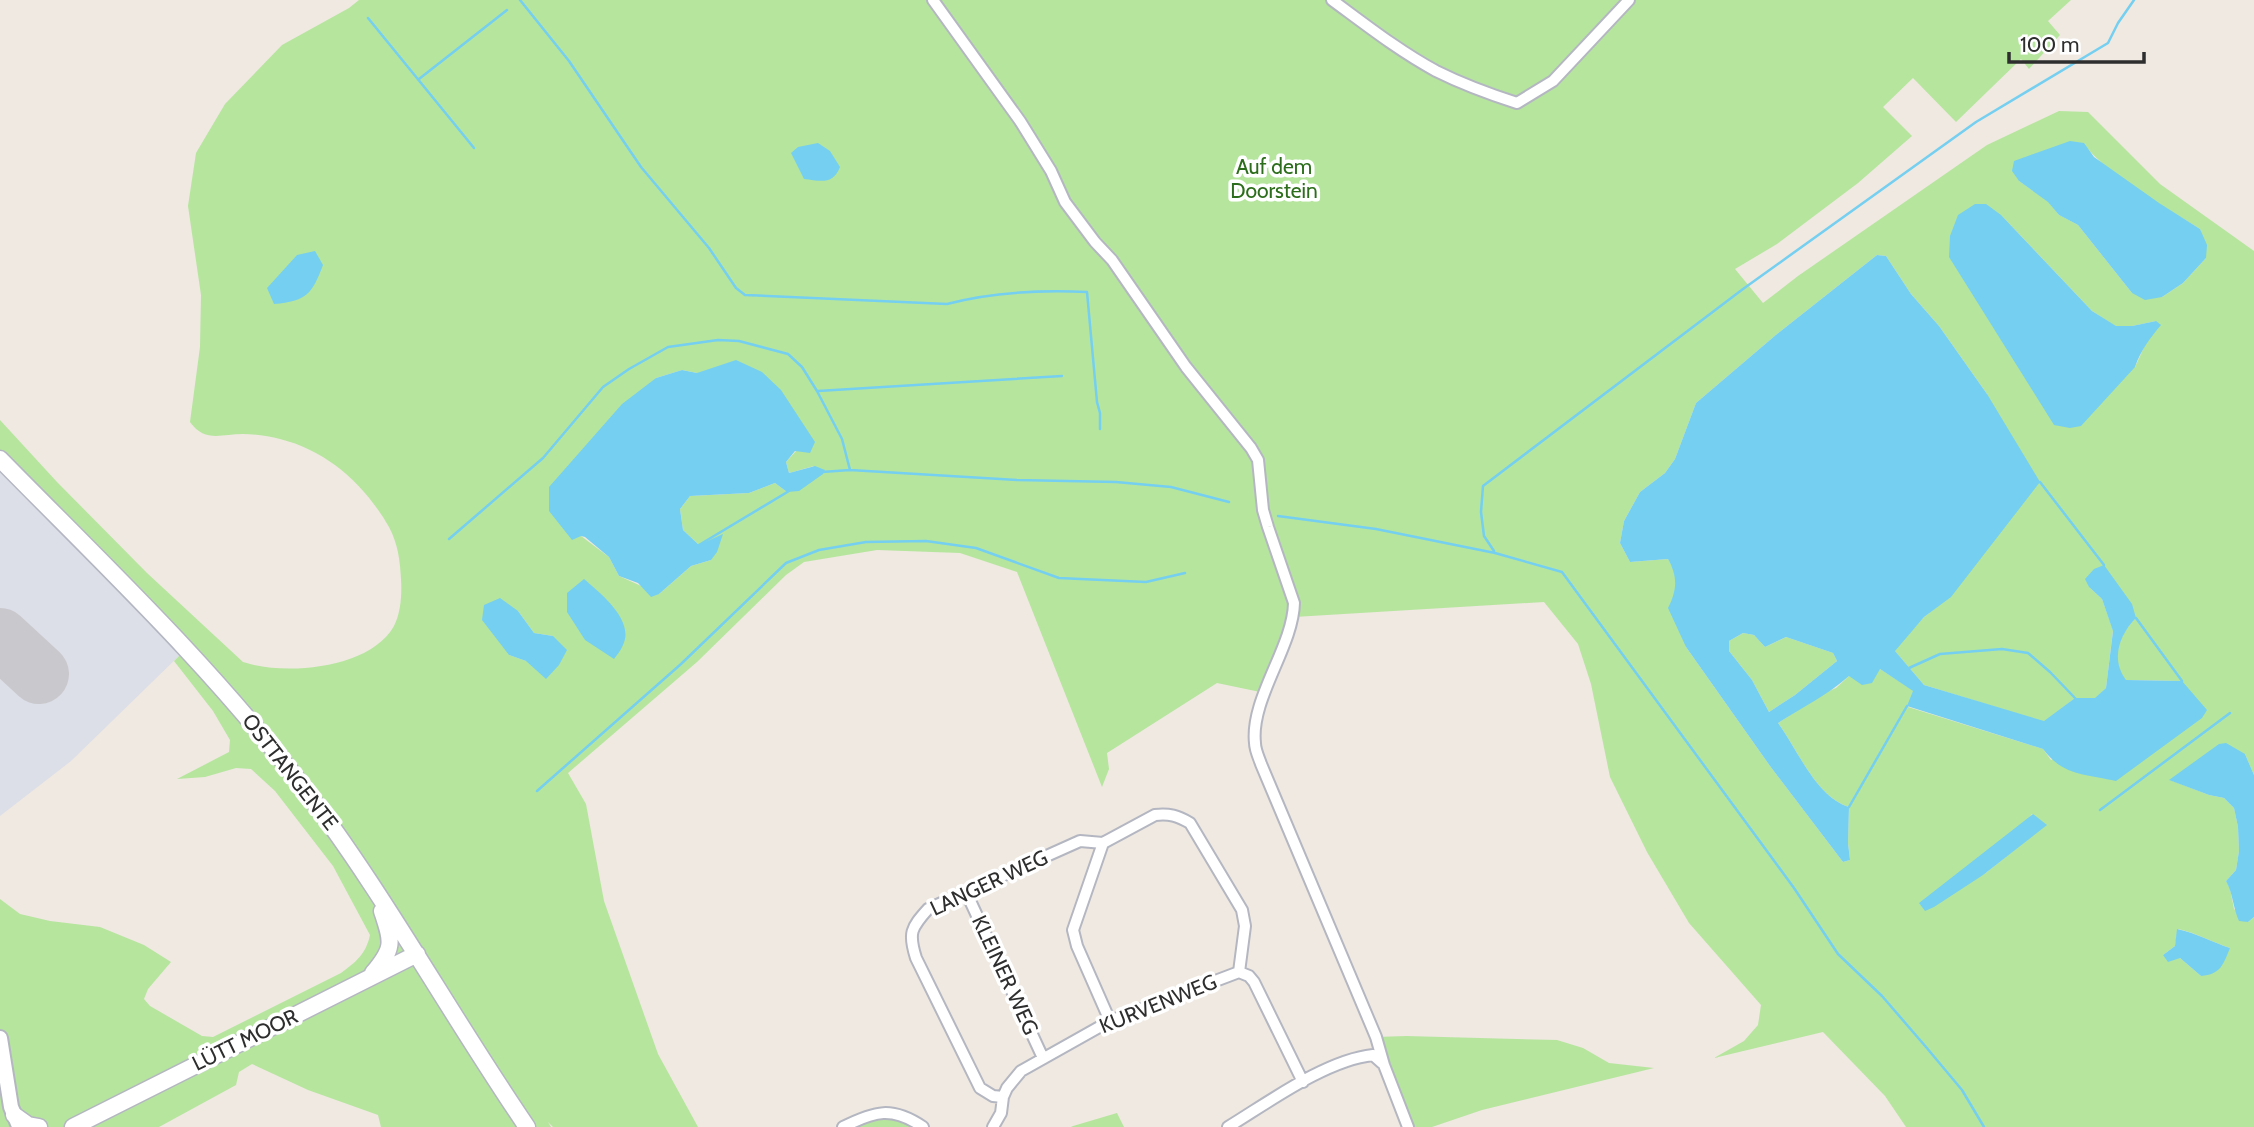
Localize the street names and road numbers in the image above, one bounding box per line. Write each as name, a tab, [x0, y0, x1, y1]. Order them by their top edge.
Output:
street label: OSTTANGENTE	[237, 709, 344, 835]
street label: LANGER WEG	[926, 844, 1052, 921]
street label: KLEINER WEG	[967, 911, 1044, 1038]
street label: KURVENWEG	[1096, 969, 1220, 1038]
street label: LÜTT MOOR	[188, 1003, 302, 1076]

